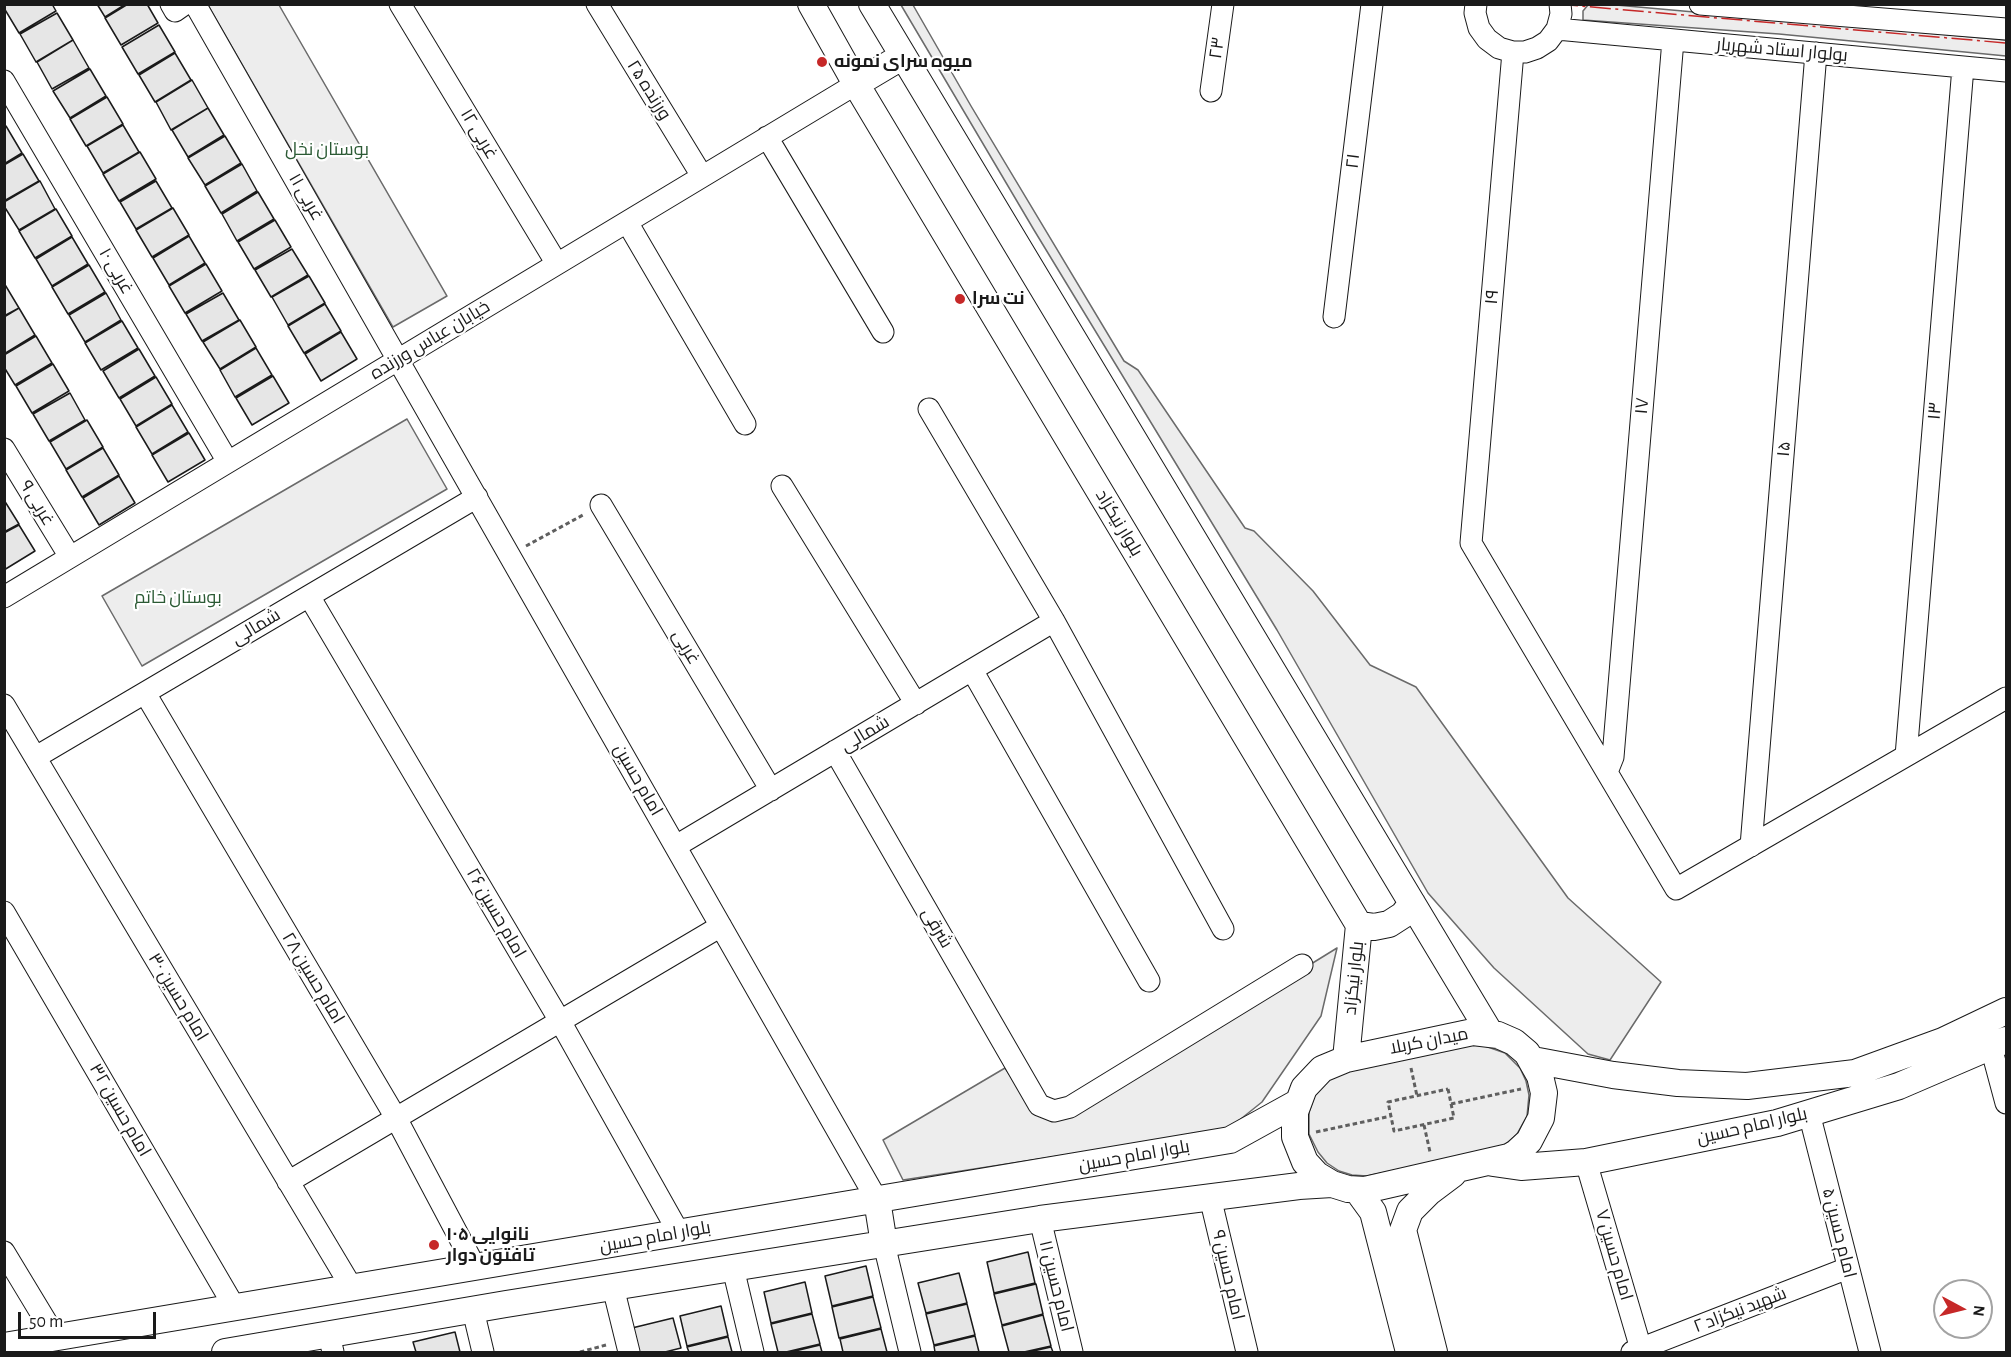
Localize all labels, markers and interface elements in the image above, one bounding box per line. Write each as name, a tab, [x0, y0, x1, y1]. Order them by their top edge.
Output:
street label: بولوار استاد شهریار	[1715, 33, 1849, 67]
street label: ۲۳	[1205, 36, 1229, 60]
place label: میوه سرای نمونه	[834, 51, 973, 73]
marker: میوه سرای نمونه	[815, 55, 829, 69]
street label: ورزنده ۲۵	[622, 56, 676, 124]
street label: غربی ۱۲	[456, 105, 502, 163]
park label: بوستان نخل	[285, 139, 369, 161]
street label: ۲۱	[1341, 152, 1365, 170]
street label: غربی ۱۱	[284, 170, 328, 224]
street label: غربی ۱۰	[94, 244, 138, 298]
place label: نت سرا	[972, 288, 1025, 310]
street label: ۱۹	[1481, 289, 1503, 305]
marker: نت سرا	[953, 292, 967, 306]
street label: خیابان عباس ورزنده	[366, 296, 494, 384]
street label: ۱۷	[1631, 397, 1653, 415]
street label: ۱۳	[1923, 401, 1947, 421]
street label: ۱۵	[1773, 440, 1795, 458]
street label: غربی ۹	[15, 476, 59, 530]
street label: بلوار نیکزاد	[1091, 486, 1147, 560]
park label: بوستان خاتم	[134, 587, 222, 609]
street label: شمالی	[228, 604, 284, 650]
street label: غربی	[667, 626, 705, 668]
street label: شمالی	[837, 711, 893, 757]
street label: امام حسین	[609, 740, 667, 820]
street label: امام حسین ۲۶	[462, 864, 530, 962]
street label: شرقی	[917, 904, 957, 952]
street label: امام حسین ۲۸	[277, 928, 349, 1028]
street label: بلوار نیکزاد	[1339, 940, 1369, 1016]
street label: امام حسین ۳۰	[143, 949, 213, 1045]
street label: میدان کربلا	[1388, 1023, 1470, 1059]
street label: امام حسین ۳۲	[85, 1060, 155, 1160]
street label: بلوار امام حسین	[1695, 1103, 1809, 1149]
street label: بلوار امام حسین	[1077, 1136, 1191, 1176]
street label: امام حسین ۵	[1817, 1186, 1861, 1280]
street label: امام حسین ۷	[1591, 1207, 1637, 1303]
street label: بلوار امام حسین	[598, 1217, 712, 1257]
place label: نانوایی ۱۰۵ تافتون دوار	[446, 1224, 535, 1266]
street label: امام حسین ۹	[1207, 1228, 1249, 1322]
marker: نانوایی ۱۰۵ تافتون دوار	[427, 1238, 441, 1252]
street label: امام حسین ۱۱	[1034, 1238, 1078, 1334]
north arrow	[1933, 1279, 1993, 1339]
street label: شهید نیکزاد ۲	[1690, 1282, 1790, 1338]
scale bar	[21, 1300, 159, 1338]
text: N	[1970, 1304, 1987, 1317]
text: 50 m	[29, 1313, 63, 1331]

